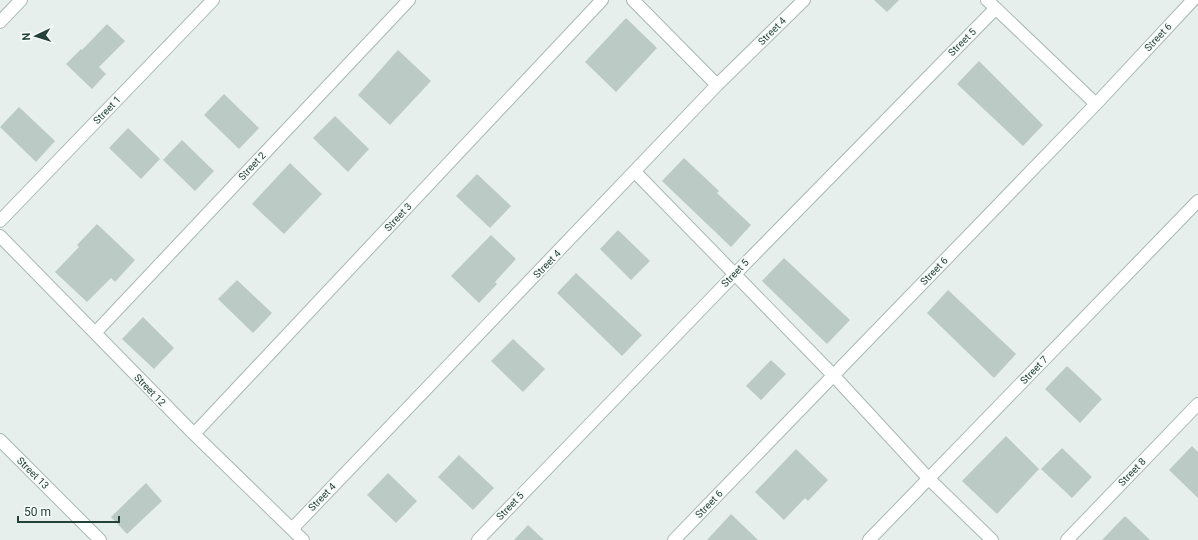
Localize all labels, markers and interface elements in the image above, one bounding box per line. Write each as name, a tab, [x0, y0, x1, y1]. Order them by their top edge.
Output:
street label: Street 4	[756, 15, 788, 47]
north arrow	[16, 16, 56, 56]
street label: Street 6	[1142, 20, 1174, 53]
street label: Street 5	[946, 26, 978, 58]
text: N	[20, 32, 33, 41]
street label: Street 1	[91, 94, 123, 126]
street label: Street 2	[236, 149, 268, 182]
street label: Street 3	[382, 201, 414, 233]
street label: Street 4	[531, 248, 563, 280]
street label: Street 6	[918, 255, 950, 287]
street label: Street 5	[719, 257, 751, 289]
street label: Street 7	[1018, 354, 1050, 386]
street label: Street 12	[132, 372, 168, 409]
street label: Street 13	[15, 455, 51, 491]
street label: Street 8	[1116, 456, 1148, 488]
street label: Street 4	[306, 481, 338, 513]
street label: Street 6	[693, 488, 725, 520]
street label: Street 5	[494, 490, 526, 522]
scale bar	[18, 498, 119, 524]
text: 50 m	[24, 505, 51, 519]

